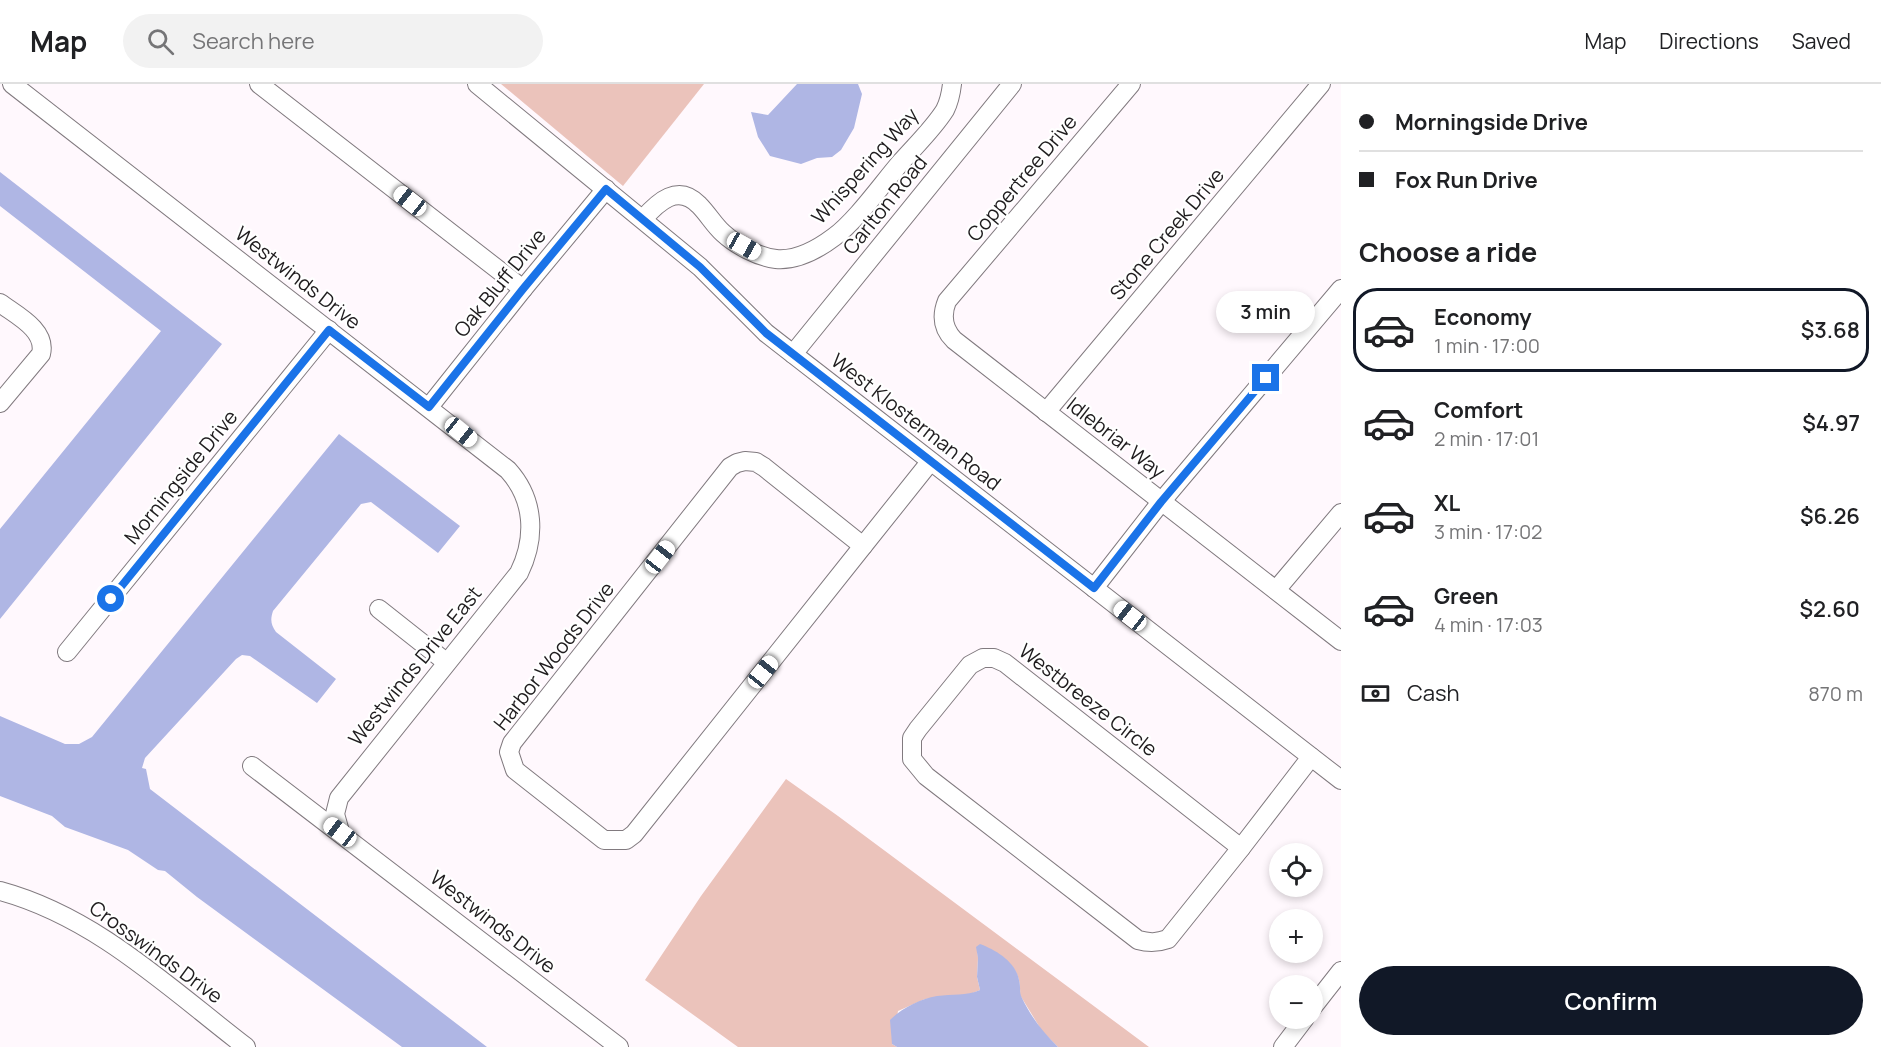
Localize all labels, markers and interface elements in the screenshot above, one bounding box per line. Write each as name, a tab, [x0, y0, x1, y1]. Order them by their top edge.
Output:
search box	[123, 14, 543, 68]
text: Map	[30, 22, 87, 60]
icon: search	[144, 25, 177, 58]
text: Search here	[192, 26, 315, 56]
text: Map	[1585, 27, 1626, 55]
text: Directions	[1659, 27, 1759, 55]
text: Saved	[1792, 27, 1851, 55]
street label: Whispering Way	[805, 101, 924, 230]
text: Morningside Drive	[1395, 107, 1588, 137]
street label: Coppertree Drive	[961, 109, 1083, 247]
street label: Carlton Road	[836, 150, 933, 260]
street label: Stone Creek Drive	[1103, 162, 1230, 305]
text: Fox Run Drive	[1395, 165, 1538, 195]
car	[390, 183, 430, 219]
street label: Westwinds Drive	[230, 220, 367, 335]
street label: Oak Bluff Drive	[447, 223, 552, 343]
car	[724, 229, 764, 263]
text: Choose a ride	[1359, 233, 1537, 270]
callout: 3 min	[1216, 291, 1316, 333]
text: 3 min	[1240, 298, 1291, 325]
text: Economy	[1434, 302, 1532, 332]
icon: car	[1362, 303, 1416, 357]
text: $3.68	[1801, 315, 1860, 345]
text: 1 min · 17:00	[1434, 332, 1540, 359]
street label: West Klosterman Road	[826, 347, 1007, 496]
route end	[1252, 364, 1279, 391]
street label: Idlebriar Way	[1062, 391, 1171, 485]
text: Comfort	[1434, 395, 1523, 425]
icon: car	[1362, 396, 1416, 450]
street label: Morningside Drive	[118, 404, 243, 550]
text: $4.97	[1802, 408, 1860, 438]
car	[441, 414, 481, 450]
text: 2 min · 17:01	[1434, 425, 1539, 452]
text: XL	[1434, 488, 1460, 518]
icon: car	[1362, 489, 1416, 543]
text: $6.26	[1800, 501, 1860, 531]
text: 3 min · 17:02	[1434, 518, 1543, 545]
car	[642, 537, 678, 577]
street label: Harbor Woods Drive	[487, 576, 620, 735]
street label: Westwinds Drive East	[342, 580, 487, 751]
text: Green	[1434, 581, 1499, 611]
icon: car	[1362, 582, 1416, 636]
route start	[97, 585, 124, 612]
text: $2.60	[1799, 594, 1860, 624]
car	[1110, 598, 1150, 634]
text: 4 min · 17:03	[1434, 611, 1543, 638]
street label: Westbreeze Circle	[1014, 637, 1163, 762]
car	[745, 652, 781, 692]
icon: cash	[1359, 677, 1392, 710]
text: Cash	[1407, 678, 1460, 708]
text: 870 m	[1808, 680, 1863, 707]
car	[320, 814, 360, 850]
map controls	[1269, 843, 1323, 1029]
button: locate	[1269, 843, 1323, 897]
street label: Westwinds Drive	[425, 864, 562, 979]
street label: Crosswinds Drive	[84, 894, 228, 1009]
button: +	[1269, 909, 1323, 963]
button: Confirm	[1359, 966, 1863, 1035]
button: −	[1269, 975, 1323, 1029]

